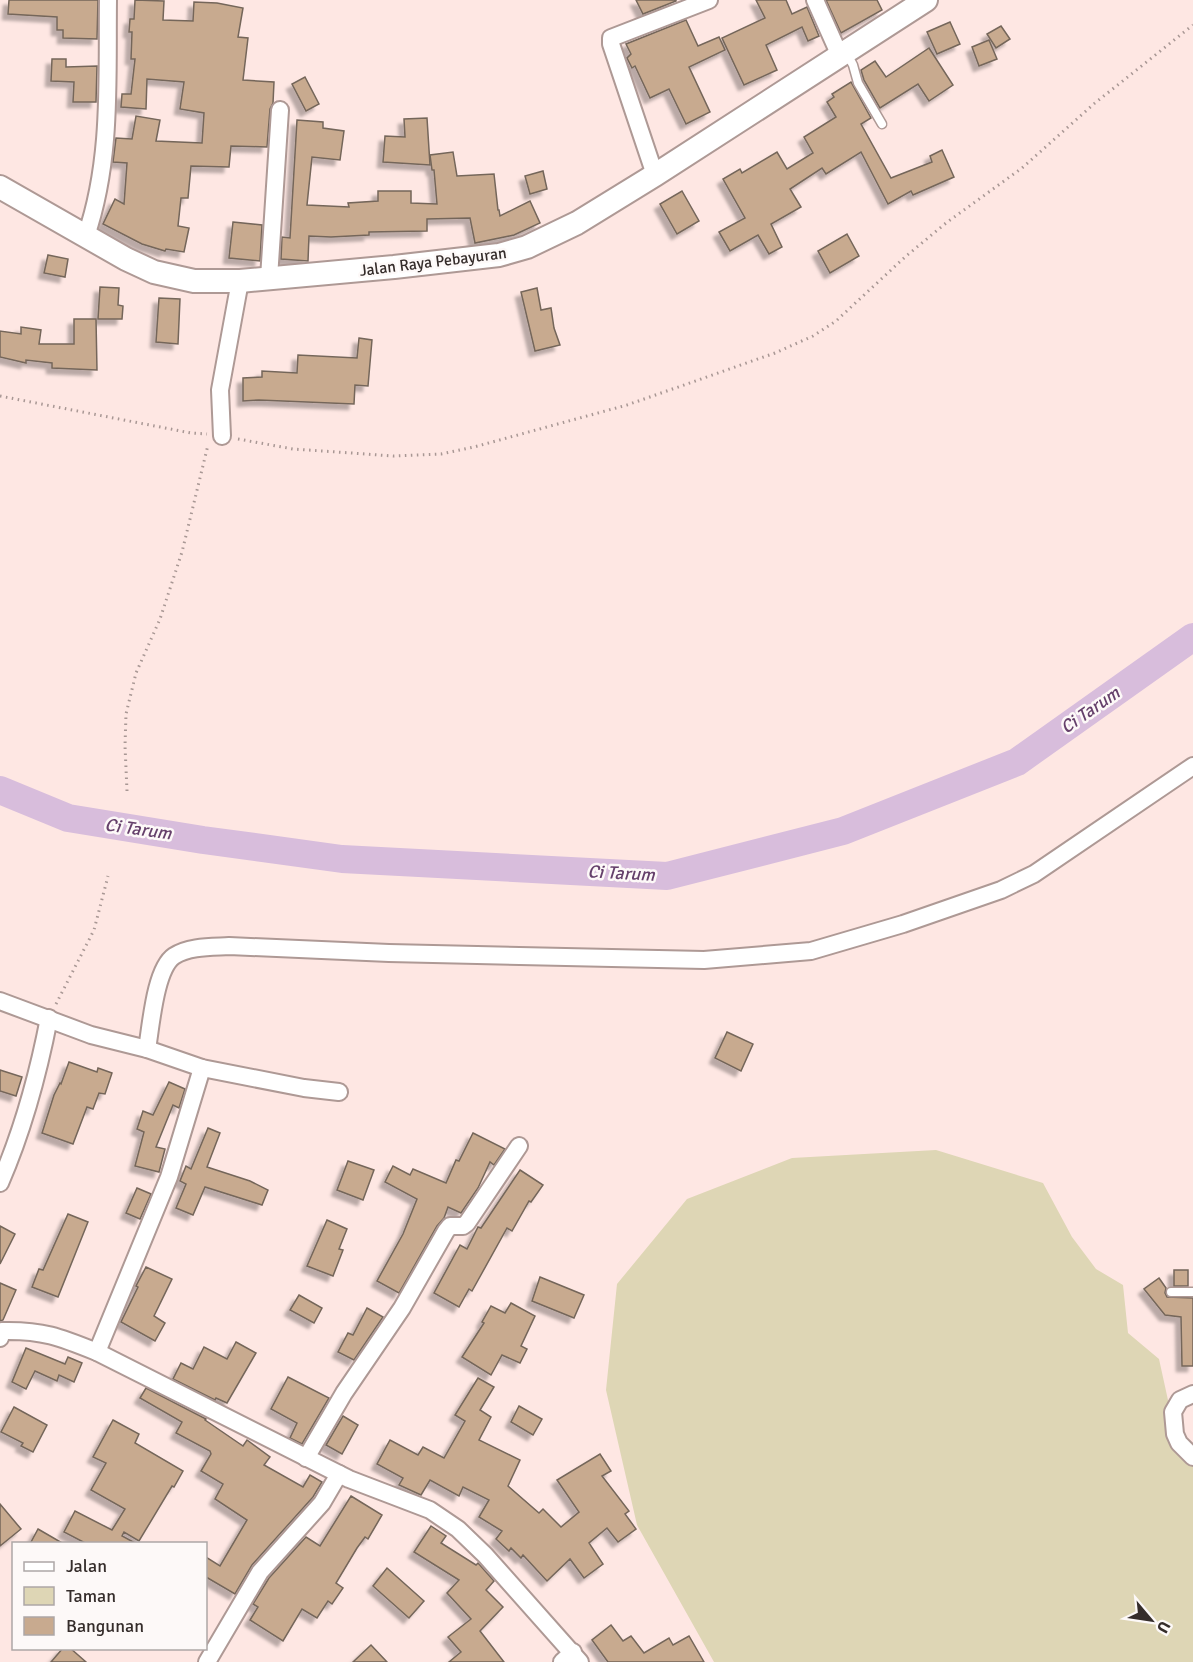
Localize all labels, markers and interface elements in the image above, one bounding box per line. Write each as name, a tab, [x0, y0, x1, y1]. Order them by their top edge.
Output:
street label: Jalan Raya Pebayuran	[358, 243, 508, 281]
water label: Ci Tarum	[1056, 681, 1124, 738]
water label: Ci Tarum	[103, 813, 173, 845]
water label: Ci Tarum	[587, 860, 656, 886]
legend	[12, 1542, 207, 1650]
text: Jalan	[66, 1555, 107, 1577]
text: Taman	[66, 1585, 116, 1607]
north arrow	[1121, 1590, 1181, 1650]
text: Bangunan	[66, 1615, 144, 1637]
text: U	[1152, 1617, 1175, 1636]

